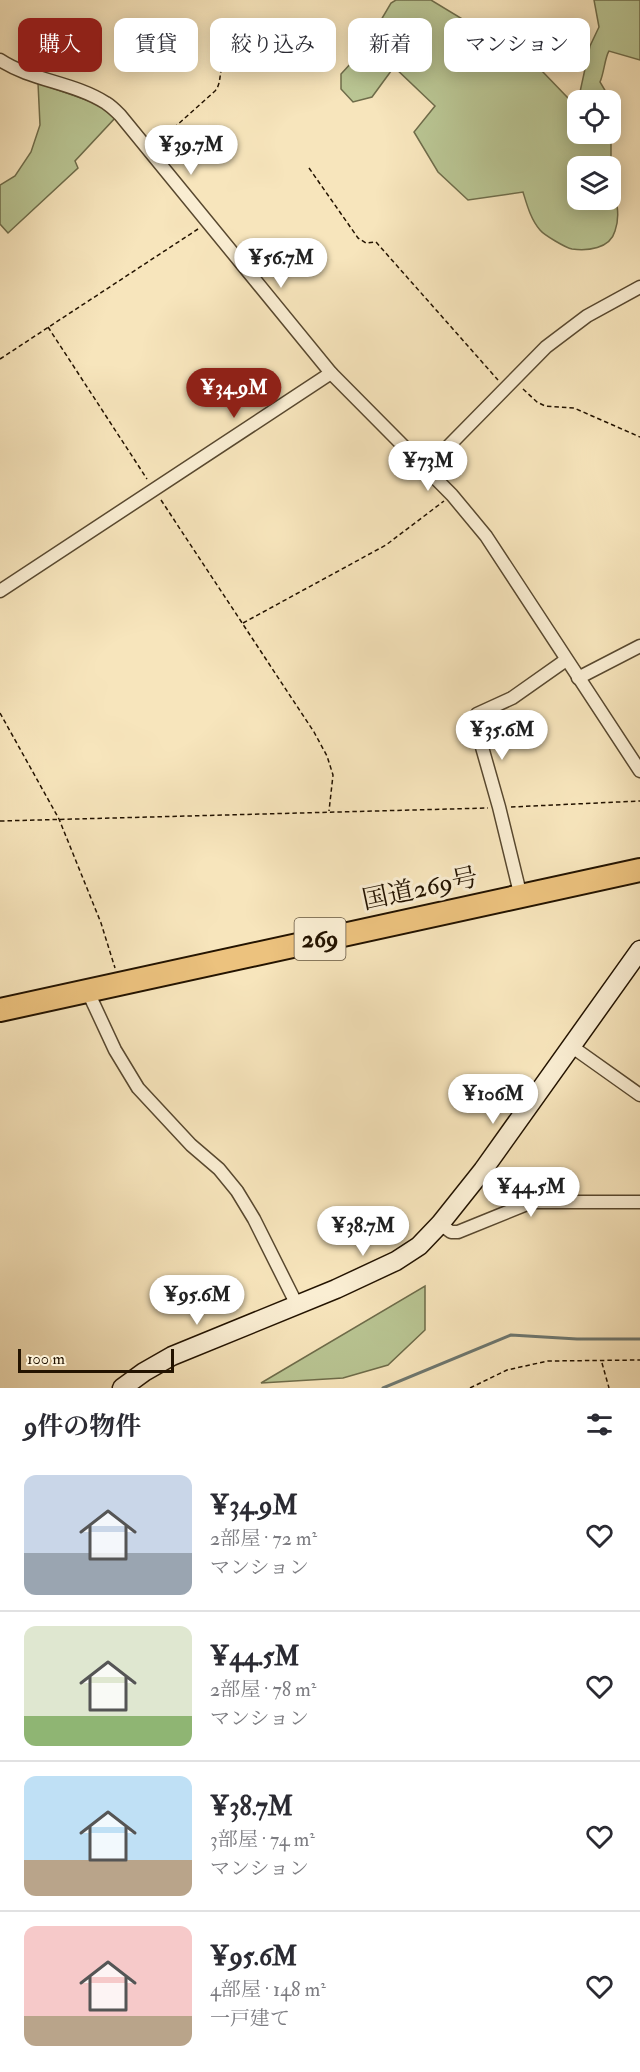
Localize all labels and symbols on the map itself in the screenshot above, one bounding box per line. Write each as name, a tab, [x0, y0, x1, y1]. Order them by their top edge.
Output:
pin: ¥39.7M	[142, 125, 240, 176]
pin: ¥56.7M	[232, 238, 330, 289]
pin: ¥34.9M	[185, 368, 283, 419]
pin: ¥73M	[392, 441, 464, 492]
pin: ¥35.6M	[453, 710, 551, 761]
street label: 国道269号	[359, 861, 481, 917]
road number: 269	[294, 918, 346, 960]
pin: ¥106M	[451, 1074, 535, 1125]
pin: ¥44.5M	[482, 1167, 580, 1218]
pin: ¥38.7M	[314, 1206, 412, 1257]
pin: ¥95.6M	[148, 1275, 246, 1326]
scale bar	[18, 1346, 174, 1374]

